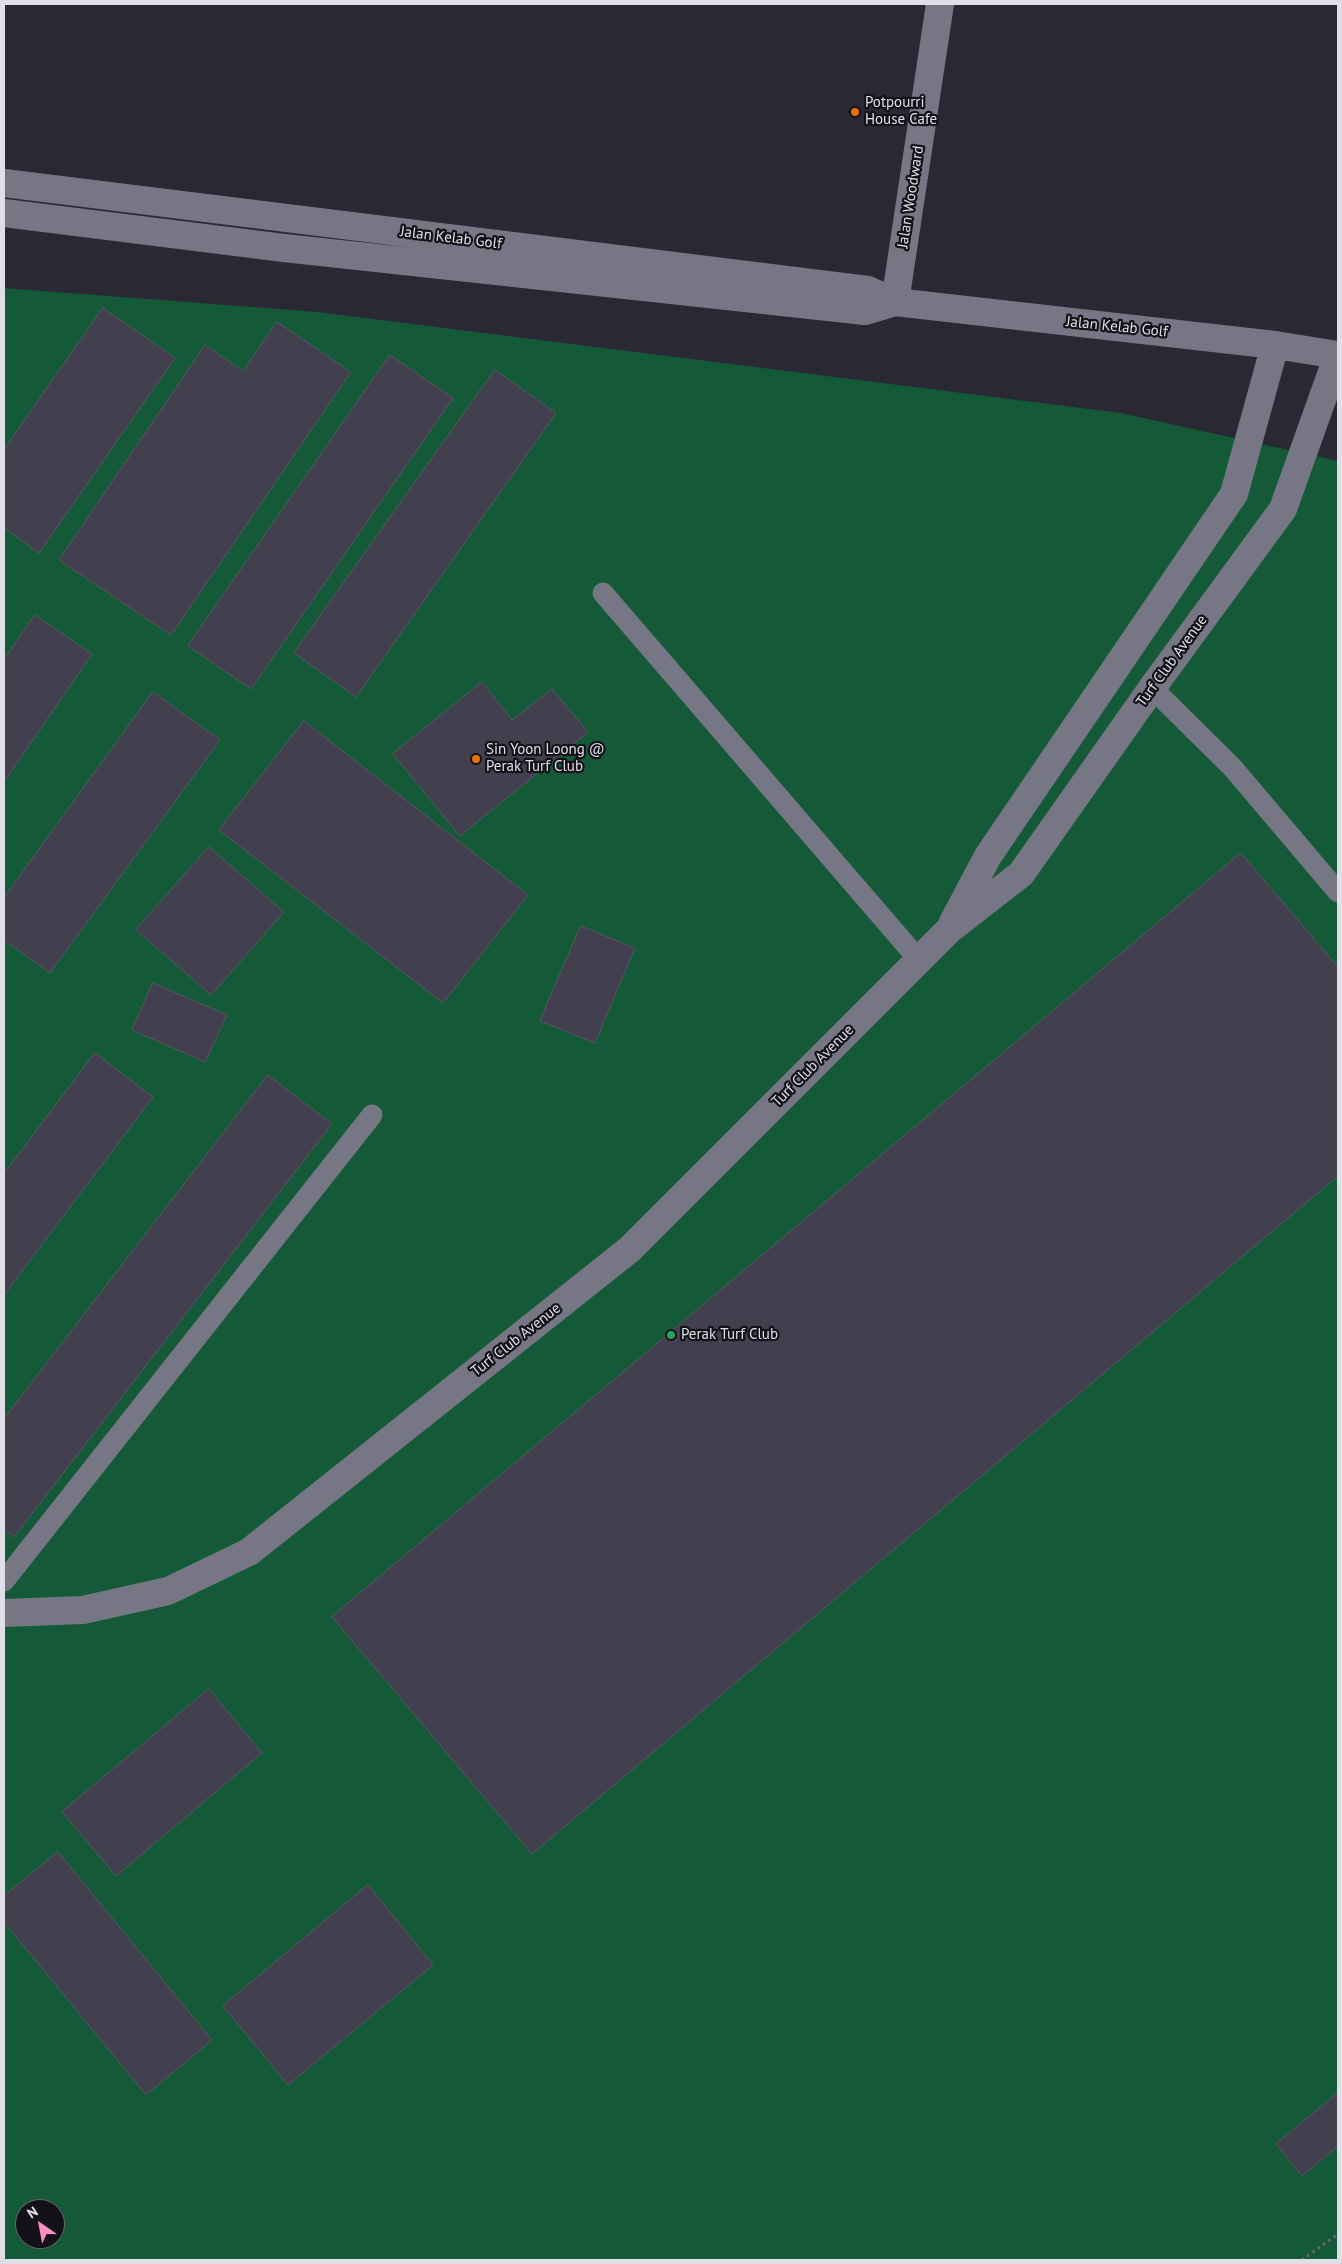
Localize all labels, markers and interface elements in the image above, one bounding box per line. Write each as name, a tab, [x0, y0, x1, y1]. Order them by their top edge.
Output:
place label: Potpourri House Cafe	[865, 94, 937, 129]
marker: Potpourri House Cafe	[849, 106, 861, 118]
street label: Jalan Woodward	[894, 145, 928, 249]
street label: Jalan Kelab Golf	[399, 223, 503, 253]
street label: Jalan Kelab Golf	[1065, 313, 1169, 341]
street label: Turf Club Avenue	[1133, 612, 1211, 710]
place label: Sin Yoon Loong @ Perak Turf Club	[486, 741, 605, 776]
marker: Sin Yoon Loong @ Perak Turf Club	[470, 753, 482, 765]
street label: Turf Club Avenue	[768, 1021, 858, 1111]
street label: Turf Club Avenue	[468, 1299, 564, 1381]
place label: Perak Turf Club	[681, 1326, 778, 1344]
marker: Perak Turf Club	[665, 1329, 677, 1341]
north arrow	[15, 2199, 65, 2249]
text: N	[24, 2202, 41, 2222]

